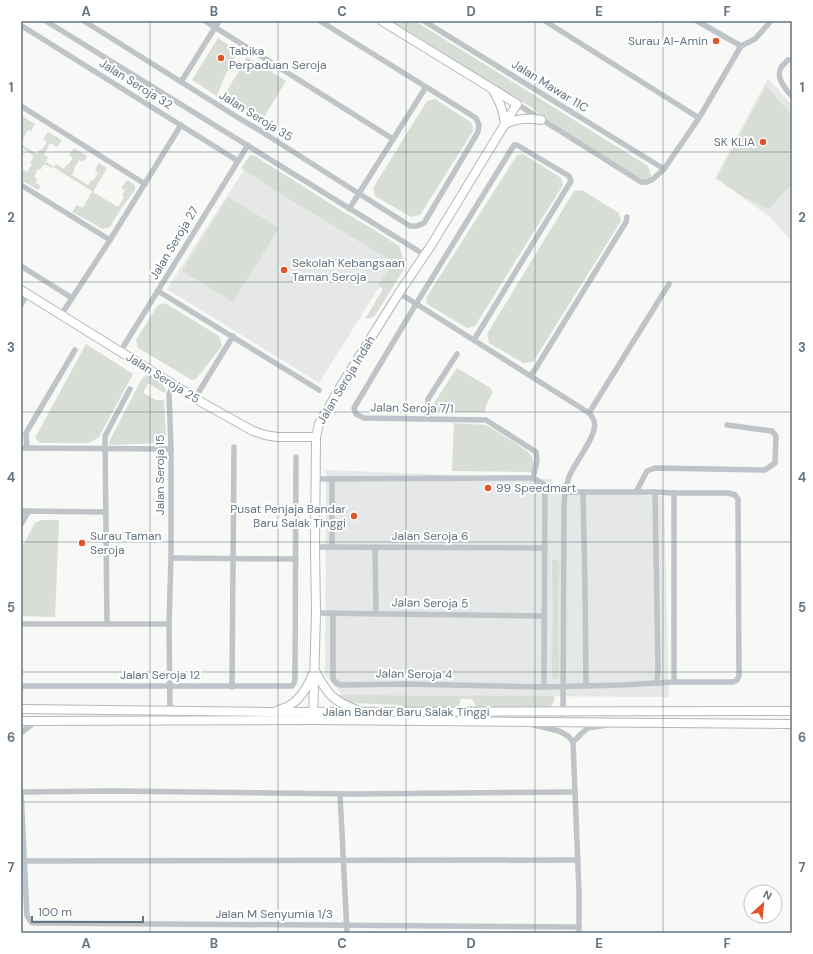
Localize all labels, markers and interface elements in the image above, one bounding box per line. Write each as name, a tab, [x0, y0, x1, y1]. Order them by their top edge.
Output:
text: A	[81, 3, 91, 20]
text: B	[210, 3, 218, 20]
text: C	[337, 3, 347, 20]
text: D	[466, 3, 476, 20]
text: E	[595, 3, 603, 20]
text: F	[723, 3, 731, 20]
place label: Surau Al-Amin	[628, 33, 708, 49]
marker: Surau Al-Amin	[711, 36, 721, 46]
place label: Tabika Perpaduan Seroja	[229, 43, 326, 73]
marker: Tabika Perpaduan Seroja	[216, 53, 226, 63]
street label: Jalan Seroja 32	[96, 55, 176, 113]
street label: Jalan Mawar 11C	[509, 56, 592, 116]
text: 1	[9, 79, 13, 96]
text: 1	[800, 79, 804, 96]
street label: Jalan Seroja 35	[216, 87, 296, 145]
place label: SK KLIA	[714, 134, 755, 150]
marker: SK KLIA	[758, 137, 768, 147]
street label: Jalan Seroja 27	[146, 203, 202, 283]
text: 2	[7, 209, 15, 226]
text: 2	[798, 209, 806, 226]
place label: Sekolah Kebangsaan Taman Seroja	[292, 255, 405, 285]
marker: Sekolah Kebangsaan Taman Seroja	[279, 265, 289, 275]
street label: Jalan Seroja Indah	[313, 333, 379, 427]
text: 3	[7, 339, 15, 356]
text: 3	[798, 339, 806, 356]
street label: Jalan Seroja 25	[123, 349, 203, 407]
street label: Jalan Seroja 7/1	[370, 399, 454, 417]
street label: Jalan Seroja 15	[152, 435, 168, 515]
text: 4	[7, 469, 15, 486]
text: 4	[798, 469, 806, 486]
place label: 99 Speedmart	[496, 480, 577, 496]
marker: 99 Speedmart	[483, 483, 493, 493]
place label: Pusat Penjaja Bandar Baru Salak Tinggi	[230, 501, 347, 531]
marker: Pusat Penjaja Bandar Baru Salak Tinggi	[349, 511, 359, 521]
place label: Surau Taman Seroja	[90, 528, 161, 558]
street label: Jalan Seroja 6	[391, 528, 469, 544]
marker: Surau Taman Seroja	[77, 538, 87, 548]
street label: Jalan Seroja 5	[391, 594, 469, 612]
text: 5	[7, 599, 15, 616]
text: 5	[798, 599, 806, 616]
street label: Jalan Seroja 4	[375, 665, 453, 683]
street label: Jalan Seroja 12	[120, 667, 200, 683]
street label: Jalan Bandar Baru Salak Tinggi	[322, 704, 490, 720]
text: 6	[7, 729, 15, 746]
text: 6	[798, 729, 806, 746]
text: 7	[8, 859, 15, 876]
text: 7	[799, 859, 806, 876]
north arrow	[743, 884, 783, 924]
text: N	[761, 887, 774, 903]
scale bar	[32, 898, 143, 924]
text: 100 m	[38, 904, 72, 920]
street label: Jalan M Senyumia 1/3	[215, 906, 333, 922]
text: A	[81, 935, 91, 952]
text: B	[210, 935, 218, 952]
text: C	[337, 935, 347, 952]
text: D	[466, 935, 476, 952]
text: E	[595, 935, 603, 952]
text: F	[723, 935, 731, 952]

